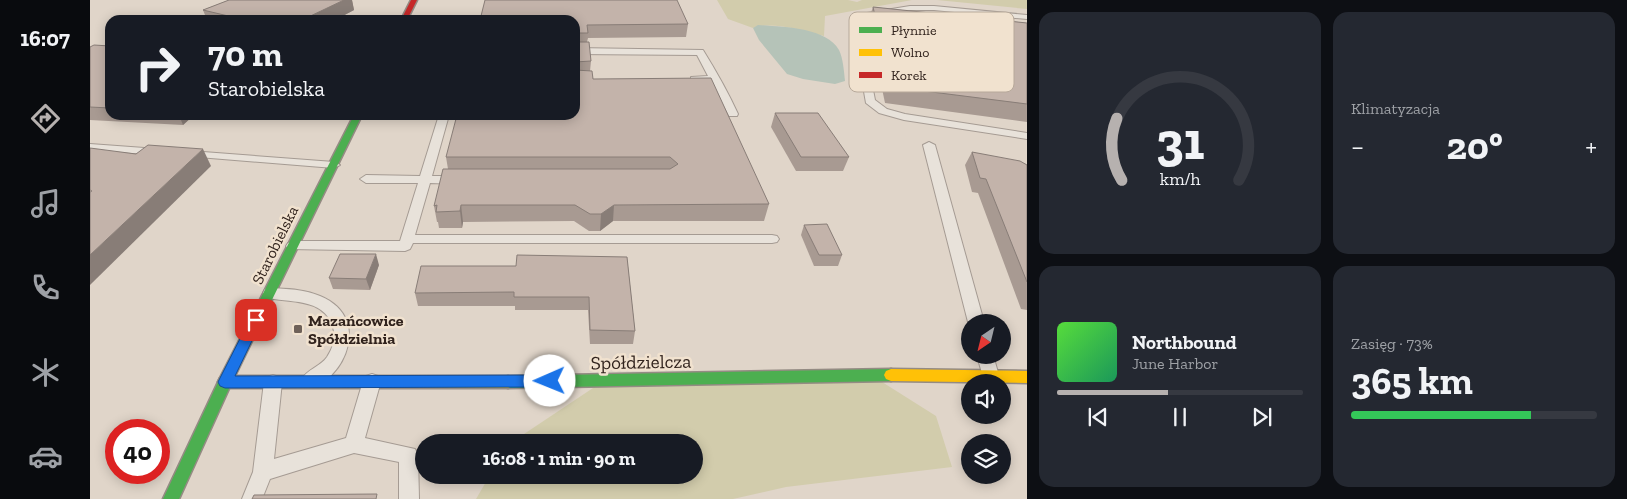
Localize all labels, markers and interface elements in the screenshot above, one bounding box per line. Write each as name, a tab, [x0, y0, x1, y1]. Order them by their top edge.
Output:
legend	[849, 12, 1014, 92]
text: Płynnie	[891, 22, 937, 39]
text: 16:07	[20, 25, 70, 52]
text: 70 m	[208, 33, 283, 75]
icon: right	[125, 35, 190, 100]
text: Wolno	[891, 44, 930, 61]
text: Korek	[891, 67, 927, 84]
text: Starobielska	[208, 75, 325, 102]
text: Klimatyzacja	[1351, 99, 1440, 118]
icon: directions	[28, 101, 63, 136]
text: 31	[1156, 110, 1204, 172]
text: 20°	[1447, 123, 1503, 169]
text: −	[1351, 130, 1364, 163]
text: +	[1585, 130, 1597, 163]
text: km/h	[1160, 168, 1200, 190]
icon: music	[28, 186, 63, 221]
street label: Starobielska	[248, 202, 302, 287]
icon: phone	[28, 270, 63, 305]
pin	[235, 299, 277, 341]
icon: arrive	[242, 306, 270, 334]
place label: Mazańcowice Spółdzielnia	[308, 311, 404, 348]
north arrow	[961, 314, 1011, 364]
map controls	[961, 314, 1011, 484]
marker: Mazańcowice Spółdzielnia	[292, 323, 304, 335]
text: Northbound	[1132, 331, 1237, 354]
text: Zasięg · 73%	[1351, 334, 1433, 353]
street label: Spółdzielcza	[590, 350, 692, 374]
position arrow	[523, 354, 575, 406]
text: June Harbor	[1132, 354, 1218, 373]
icon: climate	[28, 355, 63, 390]
text: 365 km	[1351, 358, 1473, 404]
button: sound	[961, 374, 1011, 424]
icon: previous	[1084, 403, 1112, 431]
icon: pause	[1166, 403, 1194, 431]
icon: next	[1248, 403, 1276, 431]
speed limit sign: 40	[105, 419, 170, 484]
button: layers	[961, 434, 1011, 484]
icon: car	[28, 439, 63, 474]
text: 16:08 · 1 min · 90 m	[483, 447, 635, 470]

